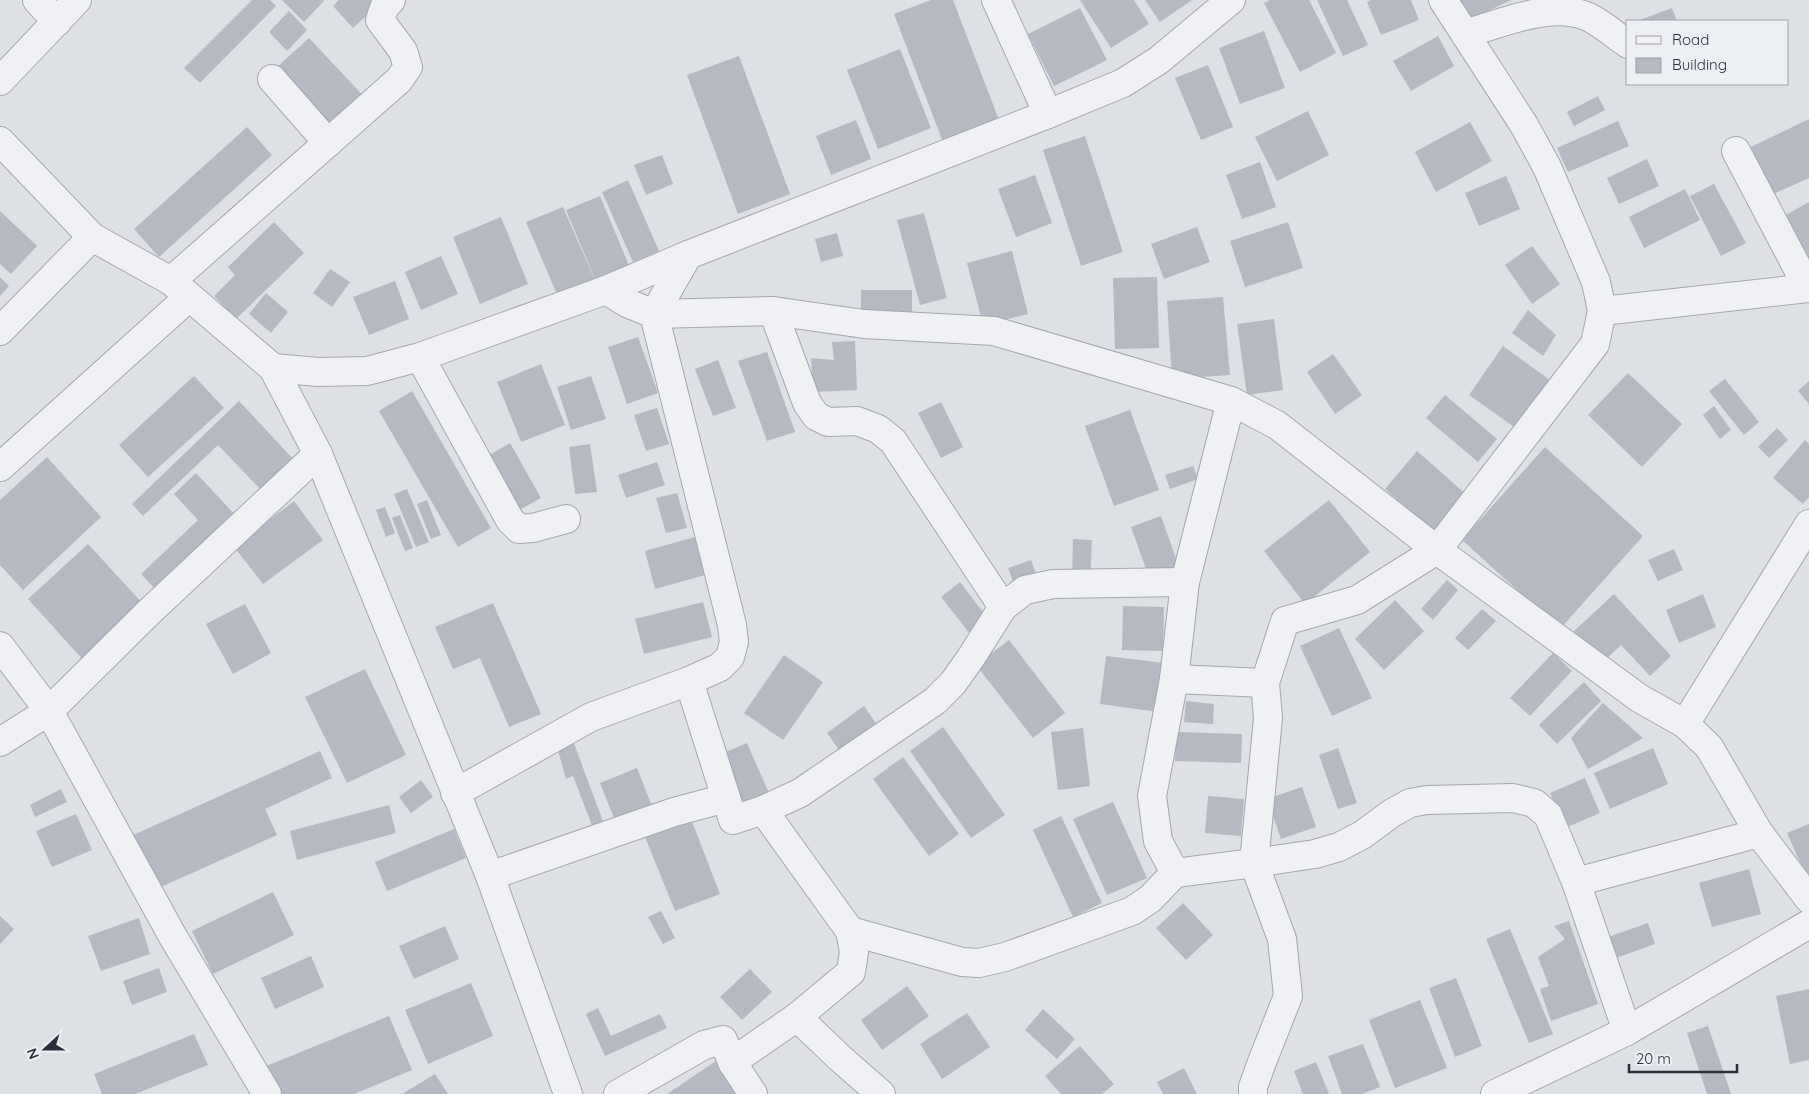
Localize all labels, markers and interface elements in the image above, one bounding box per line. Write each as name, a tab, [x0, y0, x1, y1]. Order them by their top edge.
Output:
legend	[1626, 20, 1789, 85]
text: Road	[1672, 30, 1709, 49]
text: Building	[1672, 55, 1727, 74]
north arrow	[20, 1024, 70, 1074]
scale bar	[1629, 1042, 1736, 1074]
text: N	[23, 1046, 43, 1062]
text: 20 m	[1636, 1049, 1671, 1068]

